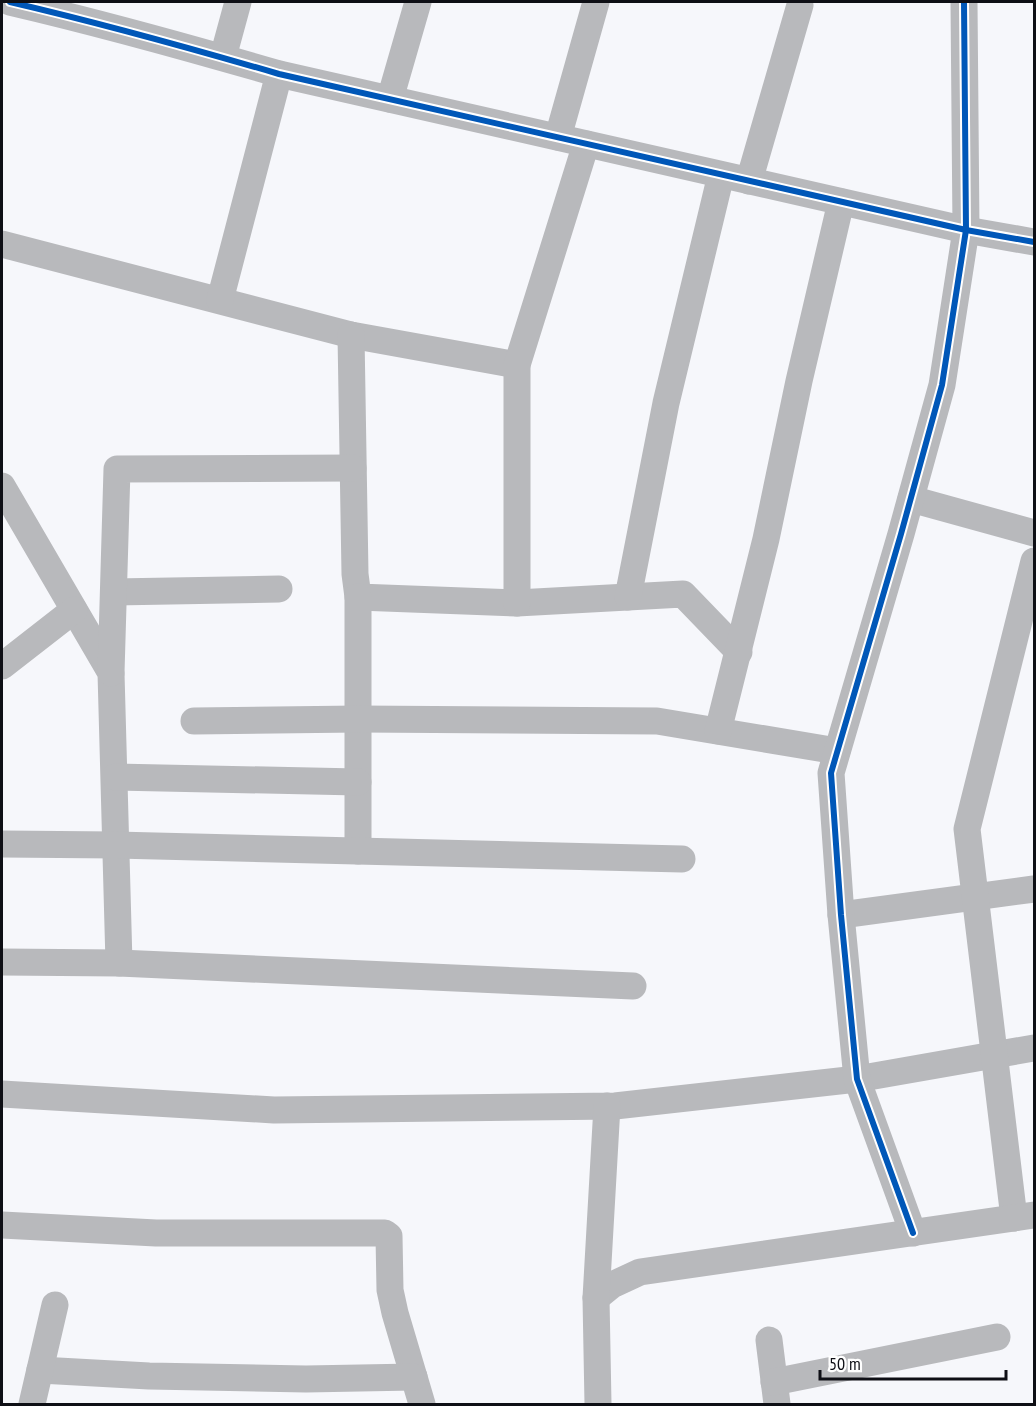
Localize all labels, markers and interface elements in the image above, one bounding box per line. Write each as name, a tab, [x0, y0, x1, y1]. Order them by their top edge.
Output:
scale bar	[820, 1343, 1006, 1381]
text: 50 m	[829, 1352, 861, 1375]

